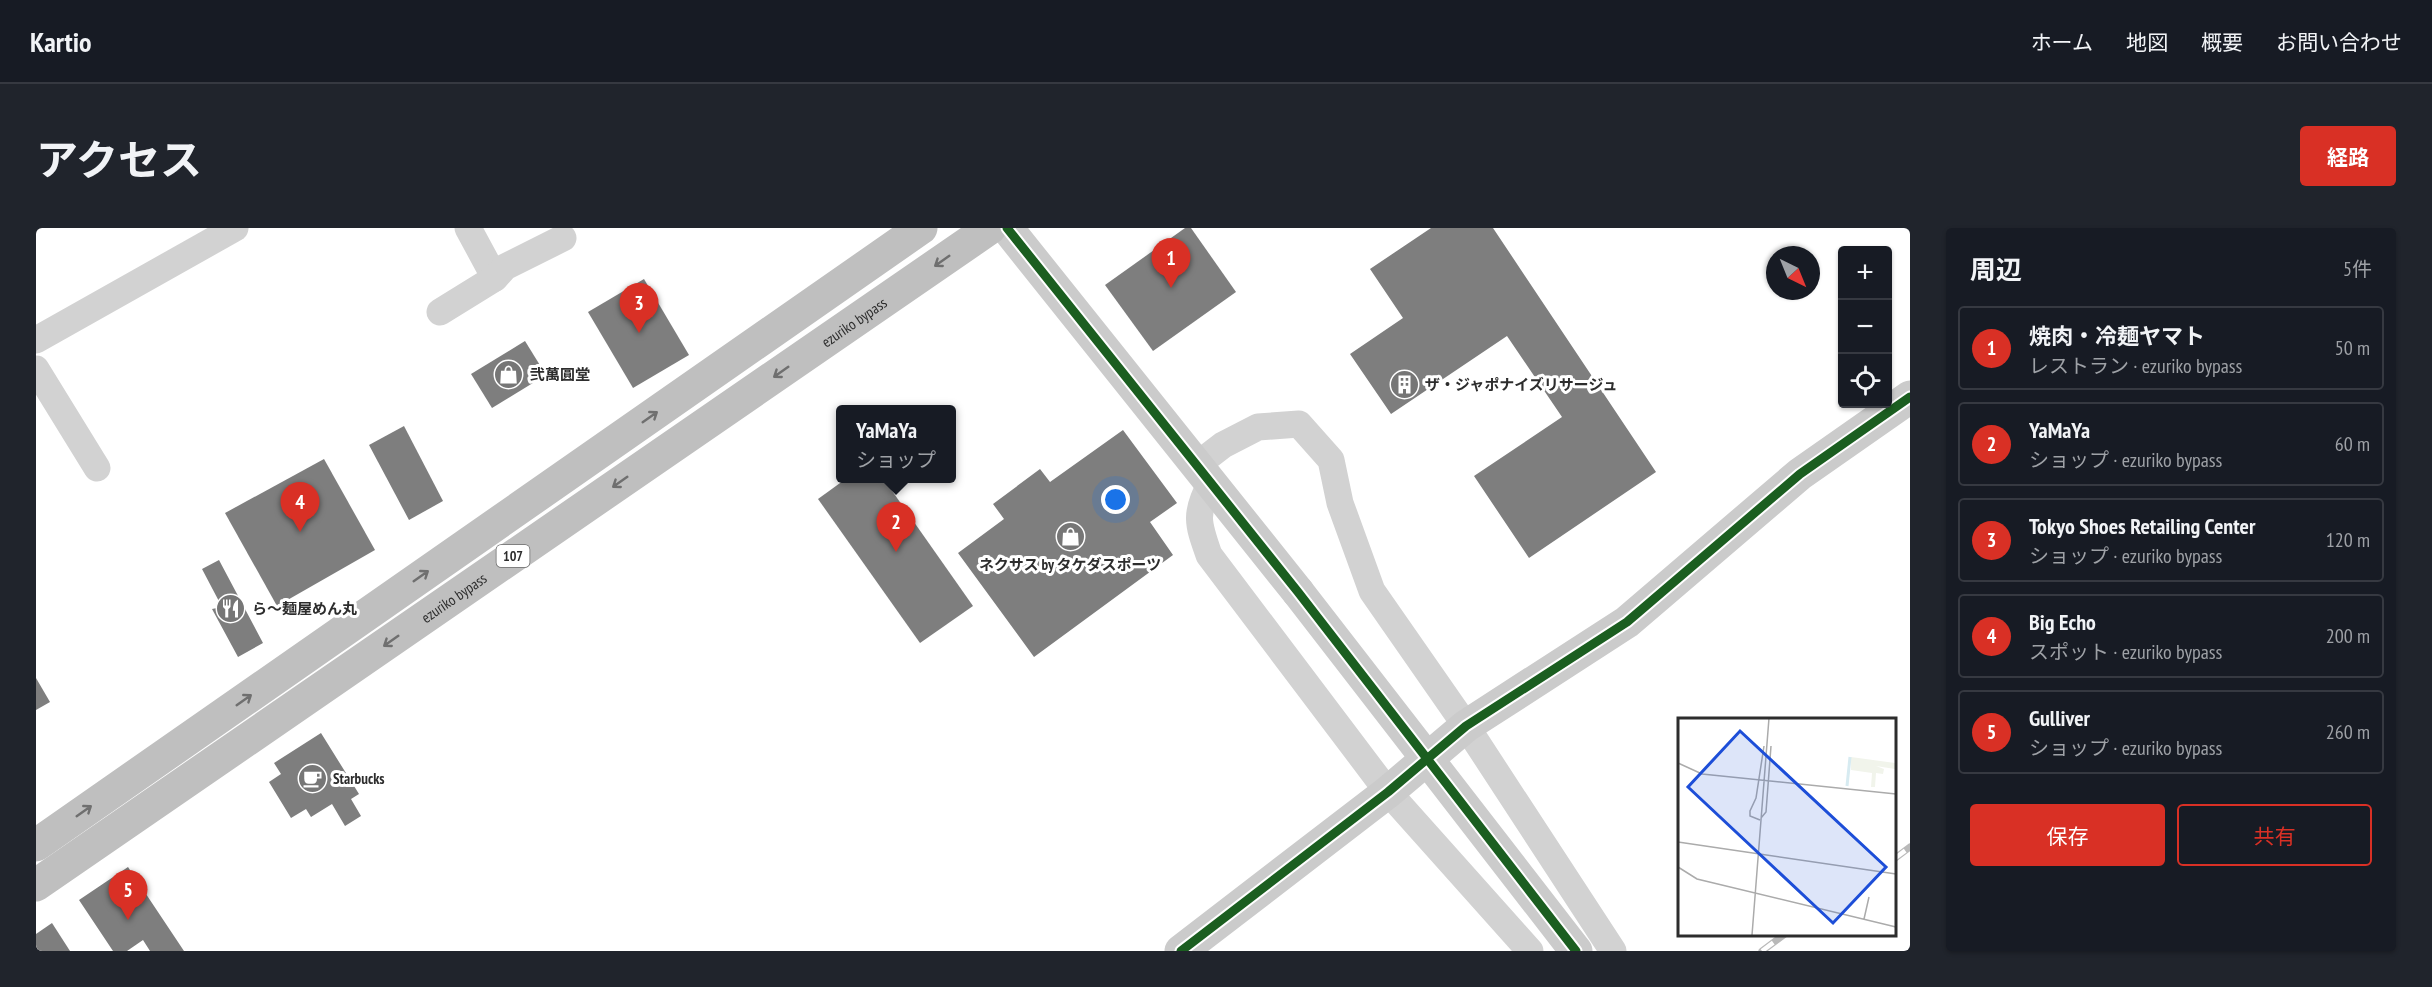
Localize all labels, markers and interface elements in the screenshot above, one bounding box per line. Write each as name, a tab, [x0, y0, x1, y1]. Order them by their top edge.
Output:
text: Kartio	[30, 23, 92, 60]
text: ホーム	[2031, 29, 2093, 56]
text: 地図	[2126, 29, 2168, 56]
text: 概要	[2201, 29, 2243, 56]
text: お問い合わせ	[2276, 29, 2402, 56]
button: 経路	[2300, 126, 2396, 186]
text: アクセス	[36, 132, 202, 187]
pin: 1	[1152, 238, 1190, 288]
north arrow	[1766, 246, 1820, 300]
map controls	[1838, 246, 1892, 408]
button: +	[1838, 246, 1892, 300]
text: 周辺	[1970, 253, 2022, 286]
one-way arrow	[934, 255, 950, 267]
text: 5件	[2343, 256, 2372, 282]
pin: 3	[620, 284, 658, 333]
street label: ezuriko bypass	[817, 293, 890, 351]
button: −	[1838, 300, 1892, 354]
text: 焼肉・冷麺ヤマト	[2029, 322, 2205, 350]
text: 1	[1987, 335, 1996, 361]
text: 50 m	[2335, 335, 2370, 361]
text: レストラン · ezuriko bypass	[2029, 353, 2242, 379]
button: locate	[1838, 354, 1892, 408]
shop icon: 弐萬圓堂	[493, 358, 525, 390]
place label: 弐萬圓堂	[530, 365, 590, 384]
one-way arrow	[773, 366, 790, 378]
building icon: ザ・ジャポナイズリサージュ	[1388, 368, 1420, 400]
place label: ザ・ジャポナイズリサージュ	[1425, 375, 1617, 394]
popup	[836, 405, 956, 483]
one-way arrow	[642, 411, 658, 423]
text: YaMaYa	[856, 416, 917, 444]
text: YaMaYa	[2029, 416, 2090, 444]
text: 2	[1987, 431, 1996, 457]
text: 60 m	[2335, 431, 2370, 457]
text: ショップ	[856, 447, 936, 473]
text: ショップ · ezuriko bypass	[2029, 447, 2222, 473]
one-way arrow	[613, 476, 629, 488]
pin: 4	[280, 482, 320, 532]
your location	[1101, 485, 1130, 514]
pin: 2	[876, 502, 916, 552]
text: Tokyo Shoes Retailing Center	[2029, 512, 2255, 540]
shop icon: ネクサス by タケダスポーツ	[1054, 521, 1086, 553]
text: 3	[1987, 527, 1996, 553]
text: 120 m	[2326, 527, 2370, 553]
text: ショップ · ezuriko bypass	[2029, 543, 2222, 569]
road number: 107	[496, 545, 530, 567]
place label: ネクサス by タケダスポーツ	[979, 555, 1161, 574]
street label: ezuriko bypass	[417, 568, 490, 627]
one-way arrow	[413, 570, 429, 582]
restaurant icon: ら〜麺屋めん丸	[215, 592, 247, 624]
place label: ら〜麺屋めん丸	[252, 599, 357, 618]
text: Big Echo	[2029, 608, 2096, 636]
text: 4	[1987, 623, 1996, 649]
text: 200 m	[2326, 623, 2370, 649]
one-way arrow	[383, 635, 399, 647]
text: スポット · ezuriko bypass	[2029, 639, 2222, 665]
one-way arrow	[235, 694, 252, 706]
text: Gulliver	[2029, 704, 2090, 732]
inset map	[1678, 718, 1895, 936]
text: 5	[1987, 719, 1996, 745]
text: 260 m	[2326, 719, 2370, 745]
text: ショップ · ezuriko bypass	[2029, 735, 2222, 761]
cafe icon: Starbucks	[296, 762, 328, 794]
place label: Starbucks	[333, 769, 385, 788]
button: 保存	[1970, 804, 2165, 866]
button: 共有	[2177, 804, 2372, 866]
one-way arrow	[75, 805, 92, 817]
pin: 5	[108, 870, 148, 920]

